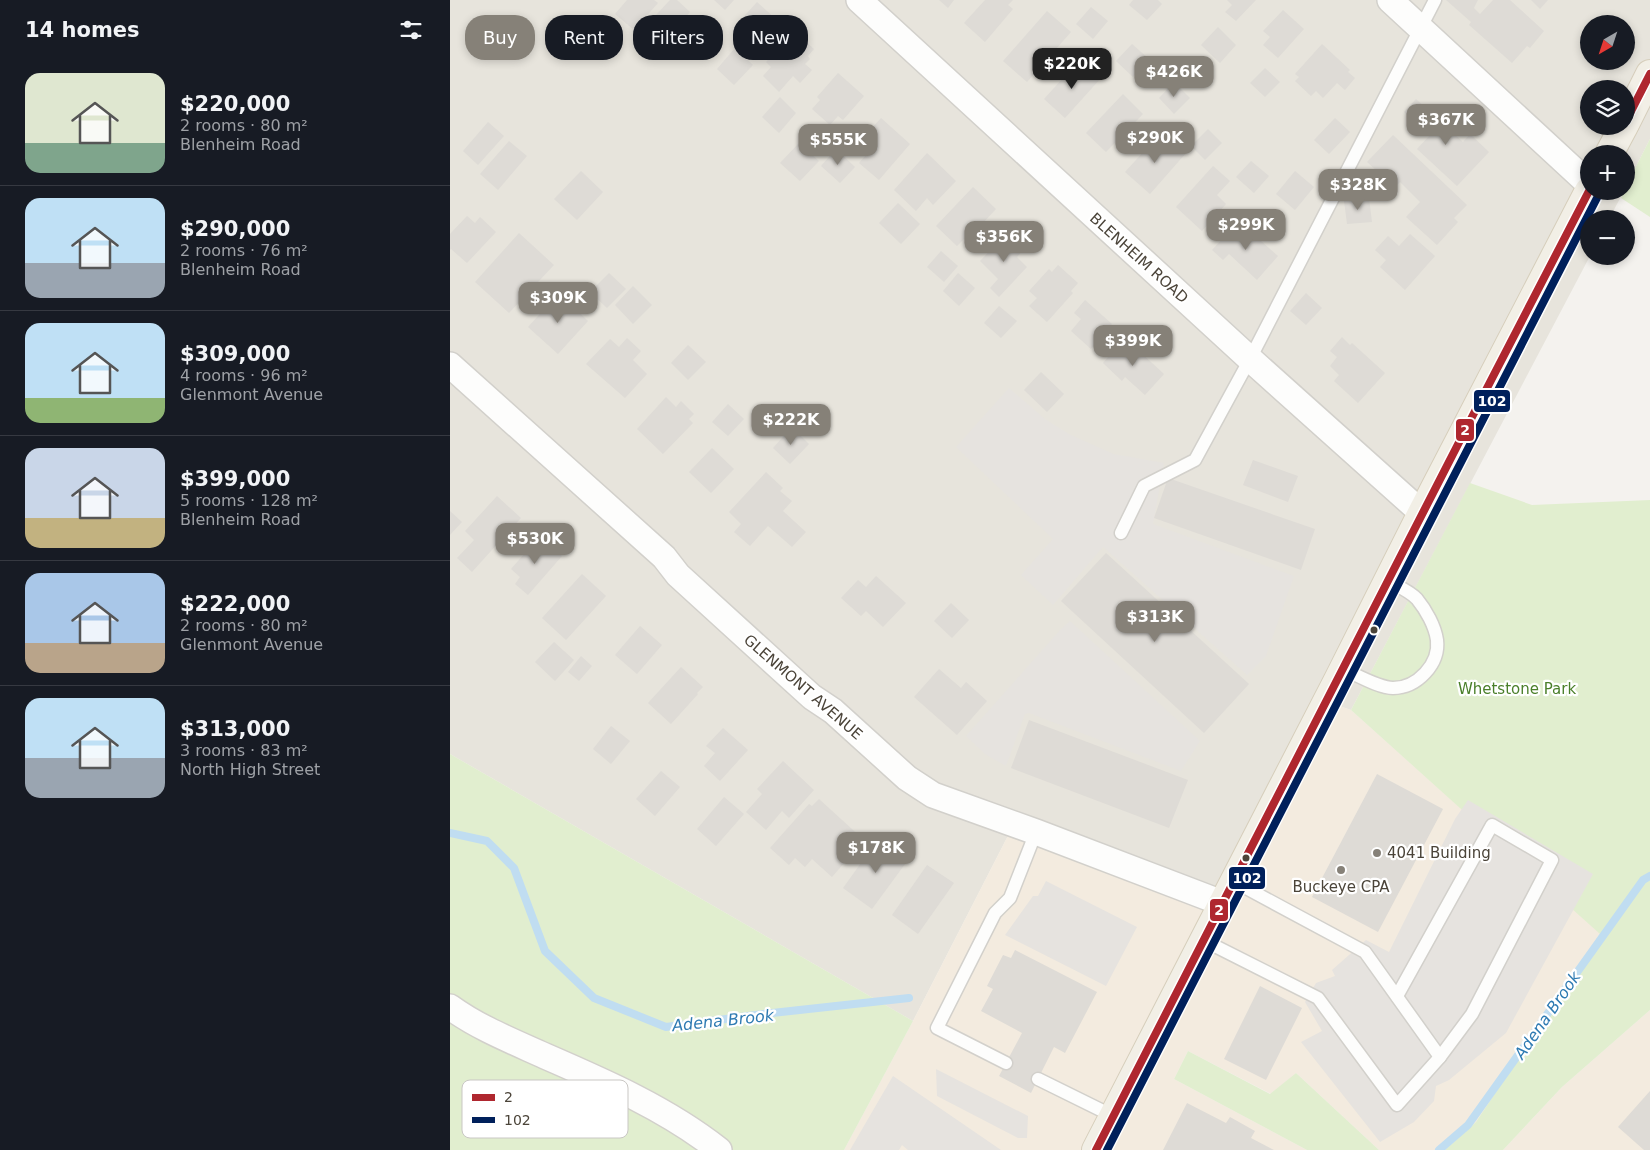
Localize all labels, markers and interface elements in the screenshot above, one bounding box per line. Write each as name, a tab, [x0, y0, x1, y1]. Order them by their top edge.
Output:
chip: Buy	[465, 15, 535, 60]
chip: Rent	[545, 15, 623, 60]
chip: Filters	[633, 15, 723, 60]
chip: New	[733, 15, 808, 60]
north arrow	[1580, 15, 1635, 70]
map controls	[1580, 15, 1635, 265]
icon: filters	[397, 16, 425, 44]
text: 14 homes	[25, 18, 140, 42]
pin: $220K	[1037, 48, 1107, 90]
text: $220K	[1044, 54, 1100, 73]
pin: $426K	[1139, 56, 1209, 98]
text: $426K	[1146, 62, 1202, 81]
button: layers	[1580, 80, 1635, 135]
text: $220,000	[180, 92, 290, 116]
icon: home	[65, 93, 125, 153]
pin: $367K	[1411, 104, 1481, 146]
text: $367K	[1418, 110, 1474, 129]
text: 2 rooms · 80 m²	[180, 116, 308, 135]
pin: $290K	[1120, 121, 1190, 164]
pin: $555K	[803, 124, 873, 166]
text: $290K	[1127, 128, 1183, 147]
text: $555K	[810, 130, 866, 149]
text: Blenheim Road	[180, 135, 301, 154]
button: +	[1580, 145, 1635, 200]
pin: $328K	[1323, 168, 1393, 211]
text: $328K	[1330, 175, 1386, 194]
pin: $299K	[1211, 208, 1281, 251]
street label: BLENHEIM ROAD	[1086, 209, 1192, 307]
button: −	[1580, 210, 1635, 265]
text: $299K	[1218, 215, 1274, 234]
text: $290,000	[180, 217, 290, 241]
icon: home	[65, 218, 125, 278]
pin: $356K	[969, 220, 1039, 263]
text: $356K	[976, 227, 1032, 246]
text: 2 rooms · 76 m²	[180, 241, 308, 260]
text: Blenheim Road	[180, 260, 301, 279]
pin: $309K	[523, 282, 593, 324]
text: $309K	[530, 288, 586, 307]
pin: $399K	[1098, 324, 1168, 367]
text: $399K	[1105, 331, 1161, 350]
text: $309,000	[180, 342, 290, 366]
icon: home	[65, 343, 125, 403]
text: 4 rooms · 96 m²	[180, 366, 308, 385]
text: Glenmont Avenue	[180, 385, 323, 404]
line badge: 102	[1473, 389, 1511, 413]
text: 102	[1477, 393, 1507, 409]
pin: $222K	[756, 404, 826, 446]
text: $222K	[763, 410, 819, 429]
line badge: 2	[1455, 418, 1475, 442]
text: 2	[1460, 422, 1470, 438]
text: $399,000	[180, 467, 290, 491]
icon: home	[65, 468, 125, 528]
text: 5 rooms · 128 m²	[180, 491, 318, 510]
text: Blenheim Road	[180, 510, 301, 529]
pin: $530K	[500, 522, 570, 565]
text: $530K	[507, 529, 563, 548]
text: $222,000	[180, 592, 290, 616]
icon: home	[65, 593, 125, 653]
pin: $313K	[1120, 600, 1190, 643]
text: $313K	[1127, 607, 1183, 626]
text: 2 rooms · 80 m²	[180, 616, 308, 635]
unlabelled marker	[1369, 625, 1379, 635]
street label: GLENMONT AVENUE	[740, 631, 866, 743]
text: Glenmont Avenue	[180, 635, 323, 654]
park label: Whetstone Park	[1458, 680, 1576, 698]
text: $313,000	[180, 717, 290, 741]
icon: home	[65, 718, 125, 778]
text: 3 rooms · 83 m²	[180, 741, 308, 760]
text: North High Street	[180, 760, 320, 779]
pin: $178K	[841, 832, 911, 874]
text: $178K	[848, 838, 904, 857]
place label: 4041 Building	[1387, 844, 1491, 862]
marker: 4041 Building	[1371, 847, 1383, 859]
unlabelled marker	[1241, 853, 1251, 863]
marker: Buckeye CPA	[1335, 864, 1347, 876]
line badge: 102	[1228, 866, 1266, 890]
text: 102	[1232, 870, 1262, 886]
place label: Buckeye CPA	[1292, 878, 1390, 896]
line badge: 2	[1209, 898, 1229, 922]
text: 2	[1214, 902, 1224, 918]
water label: Adena Brook	[1510, 967, 1585, 1063]
water label: Adena Brook	[670, 1006, 776, 1035]
legend	[462, 1080, 628, 1138]
text: 2	[504, 1089, 513, 1105]
text: 102	[504, 1112, 531, 1128]

